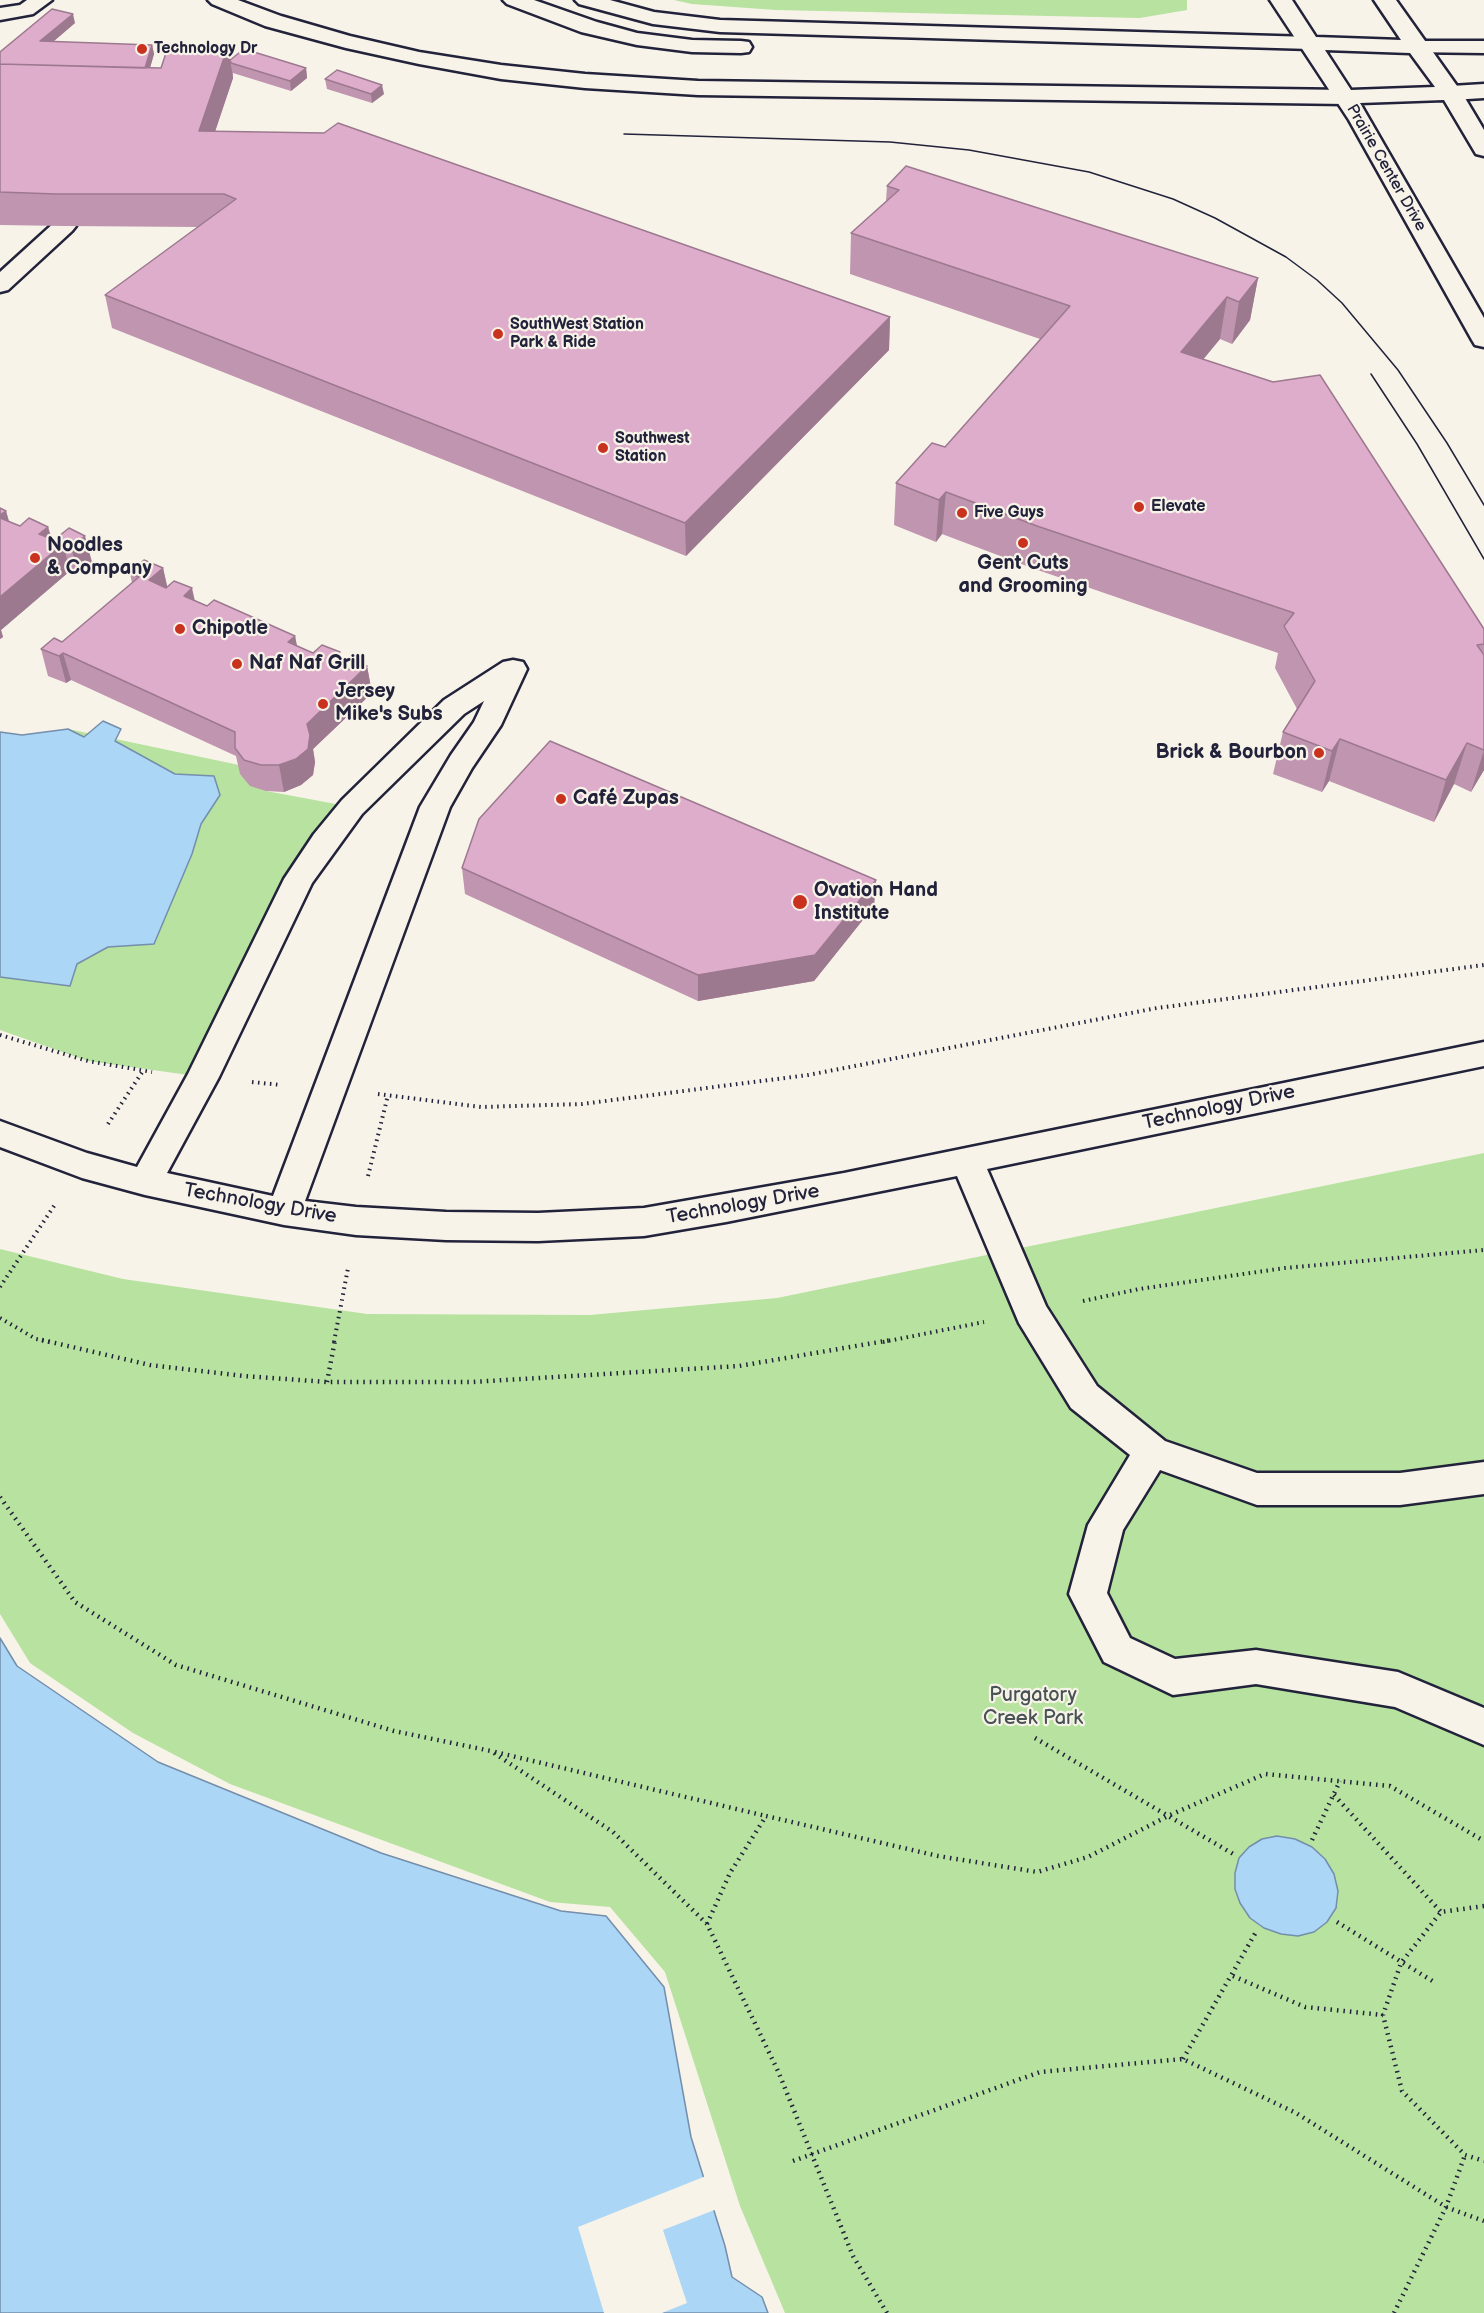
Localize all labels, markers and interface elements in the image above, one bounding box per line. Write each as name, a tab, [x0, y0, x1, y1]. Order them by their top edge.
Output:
place label: Technology Dr	[154, 39, 257, 59]
marker: Technology Dr	[135, 42, 149, 56]
street label: Prairie Center Drive	[1342, 101, 1430, 235]
place label: SouthWest Station Park & Ride	[510, 315, 644, 353]
marker: SouthWest Station Park & Ride	[491, 327, 505, 341]
place label: Southwest Station	[615, 429, 690, 467]
marker: Southwest Station	[596, 441, 610, 455]
place label: Elevate	[1151, 497, 1205, 517]
marker: Elevate	[1132, 500, 1146, 514]
place label: Five Guys	[974, 503, 1044, 523]
marker: Five Guys	[955, 506, 969, 520]
place label: Noodles & Company	[47, 534, 152, 581]
marker: Gent Cuts and Grooming	[1016, 536, 1030, 550]
marker: Noodles & Company	[28, 551, 42, 565]
place label: Gent Cuts and Grooming	[958, 552, 1088, 599]
place label: Chipotle	[192, 617, 268, 641]
marker: Chipotle	[173, 622, 187, 636]
place label: Naf Naf Grill	[249, 652, 365, 676]
marker: Naf Naf Grill	[230, 657, 244, 671]
place label: Jersey Mike's Subs	[335, 680, 443, 727]
marker: Jersey Mike's Subs	[316, 697, 330, 711]
place label: Brick & Bourbon	[1156, 741, 1307, 765]
marker: Brick & Bourbon	[1312, 746, 1326, 760]
place label: Café Zupas	[573, 787, 679, 811]
marker: Café Zupas	[554, 792, 568, 806]
place label: Ovation Hand Institute	[814, 879, 938, 926]
marker: Ovation Hand Institute	[791, 893, 809, 911]
street label: Technology Drive	[1141, 1080, 1297, 1136]
street label: Technology Drive	[182, 1179, 338, 1229]
street label: Technology Drive	[665, 1180, 821, 1230]
park label: Purgatory Creek Park	[983, 1684, 1083, 1731]

